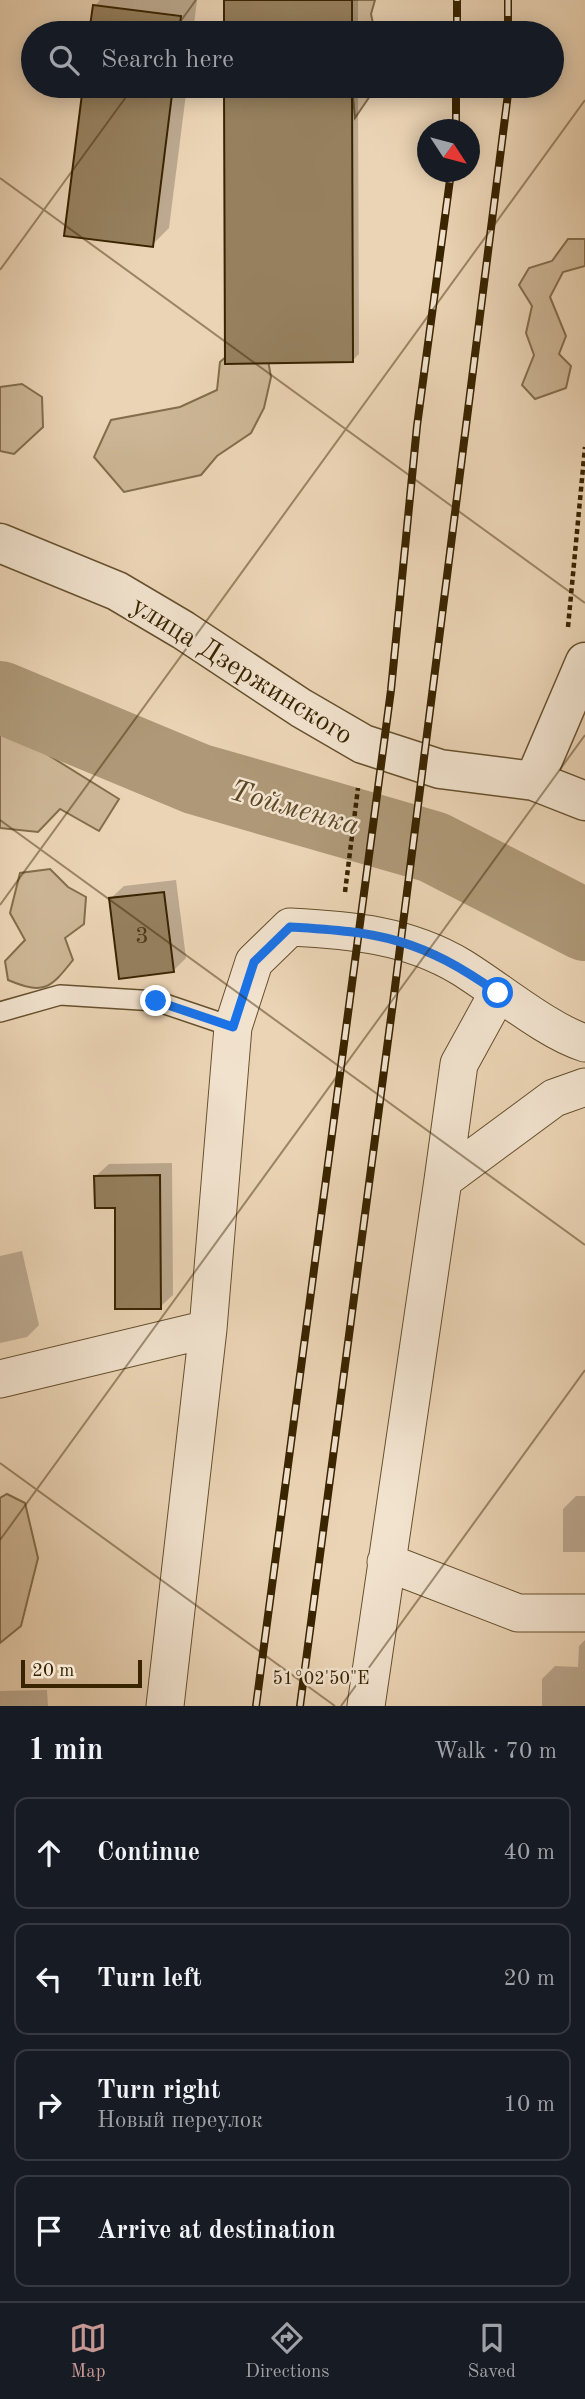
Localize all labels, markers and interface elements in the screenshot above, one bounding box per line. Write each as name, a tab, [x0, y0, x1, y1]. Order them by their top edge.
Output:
search box	[21, 21, 564, 98]
icon: search	[45, 41, 83, 79]
text: Search here	[101, 47, 234, 73]
north arrow	[417, 119, 480, 182]
street label: улица Дзержинского	[126, 592, 357, 751]
water label: Тойменка	[226, 776, 363, 842]
house number: 3	[135, 925, 149, 949]
route start	[482, 977, 513, 1008]
route end	[140, 985, 171, 1016]
scale bar	[21, 1657, 142, 1689]
text: 20 m	[32, 1662, 74, 1681]
text: 51°02'50"E	[273, 1670, 369, 1688]
text: 1 min	[28, 1736, 103, 1766]
text: Walk · 70 m	[434, 1740, 557, 1763]
icon: ahead	[30, 1834, 68, 1872]
text: Continue	[97, 1840, 200, 1866]
text: 40 m	[504, 1841, 555, 1864]
icon: left	[30, 1960, 68, 1998]
text: Turn left	[97, 1966, 202, 1992]
text: 20 m	[504, 1967, 555, 1990]
text: Turn right	[97, 2078, 220, 2104]
icon: right	[30, 2086, 68, 2124]
text: 10 m	[504, 2093, 555, 2116]
text: Новый переулок	[97, 2109, 263, 2132]
icon: arrive	[30, 2212, 68, 2250]
text: Arrive at destination	[97, 2218, 336, 2244]
tab: Map	[69, 2319, 107, 2384]
tab: Directions	[245, 2319, 330, 2384]
tab: Saved	[468, 2319, 516, 2384]

